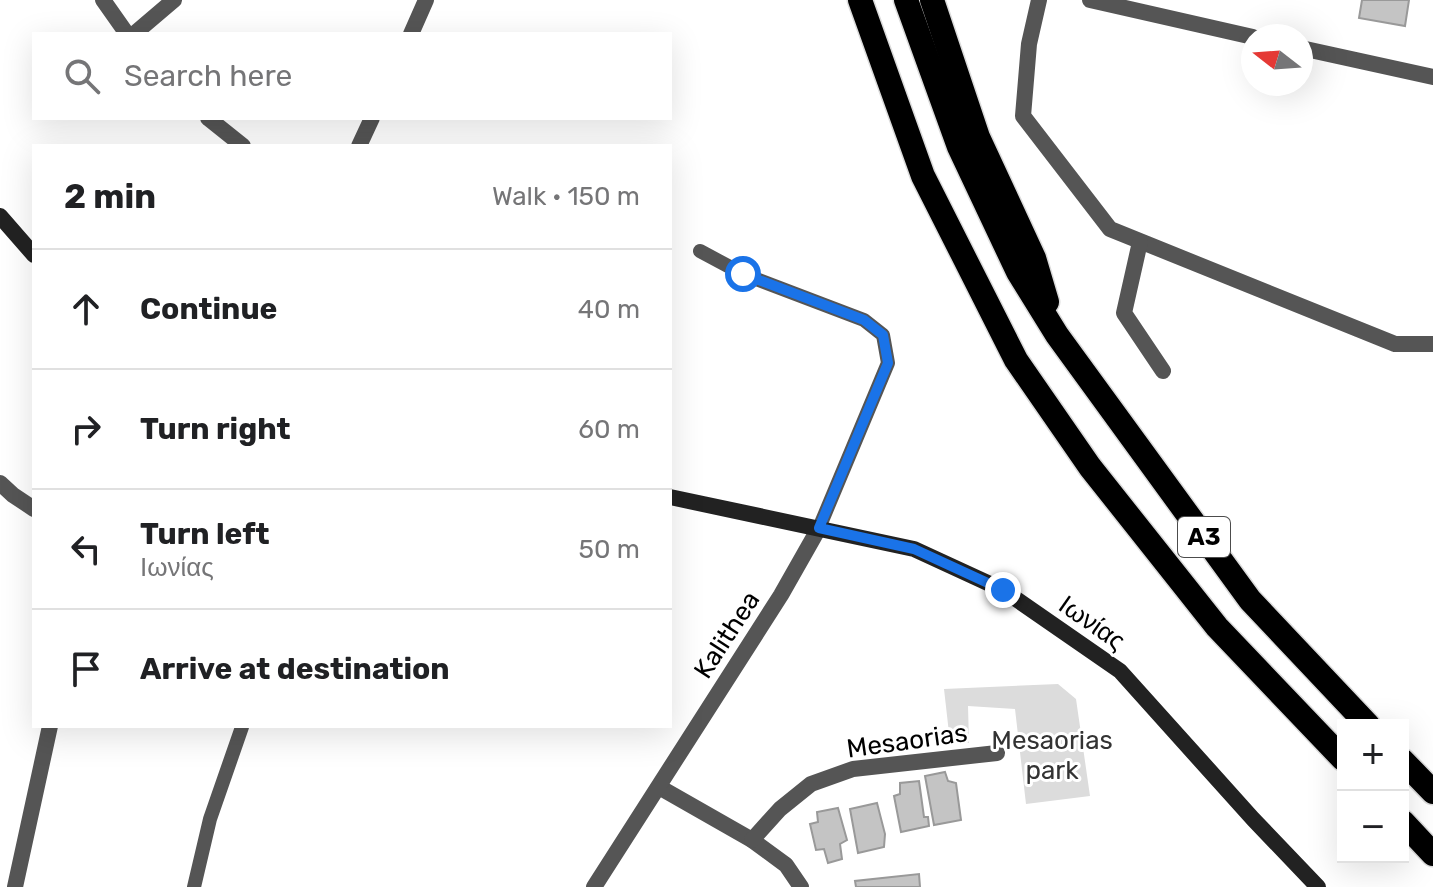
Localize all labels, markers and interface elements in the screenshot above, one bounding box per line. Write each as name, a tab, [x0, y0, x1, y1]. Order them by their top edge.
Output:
north arrow	[1241, 24, 1313, 96]
search box	[32, 32, 672, 120]
icon: search	[60, 54, 104, 98]
text: Search here	[124, 58, 292, 94]
text: 2 min	[64, 176, 156, 217]
text: Walk · 150 m	[492, 181, 640, 212]
route start	[725, 256, 761, 292]
icon: ahead	[64, 287, 108, 331]
text: Continue	[140, 291, 277, 327]
text: 40 m	[578, 294, 640, 325]
icon: right	[64, 407, 108, 451]
text: Turn right	[140, 411, 291, 447]
text: 60 m	[578, 414, 640, 445]
text: Turn left	[140, 516, 270, 552]
road number: A3	[1178, 517, 1230, 557]
icon: left	[64, 527, 108, 571]
text: 50 m	[579, 534, 640, 565]
text: Ιωνίας	[140, 552, 214, 583]
route end	[985, 572, 1021, 608]
street label: Kalithea	[687, 586, 767, 684]
street label: Ιωνίας	[1053, 589, 1131, 657]
icon: arrive	[64, 647, 108, 691]
text: Arrive at destination	[140, 651, 450, 687]
street label: Mesaorias	[845, 717, 969, 765]
map controls	[1337, 719, 1409, 863]
button: +	[1337, 719, 1409, 791]
park label: Mesaorias park	[991, 725, 1113, 786]
button: −	[1337, 791, 1409, 863]

